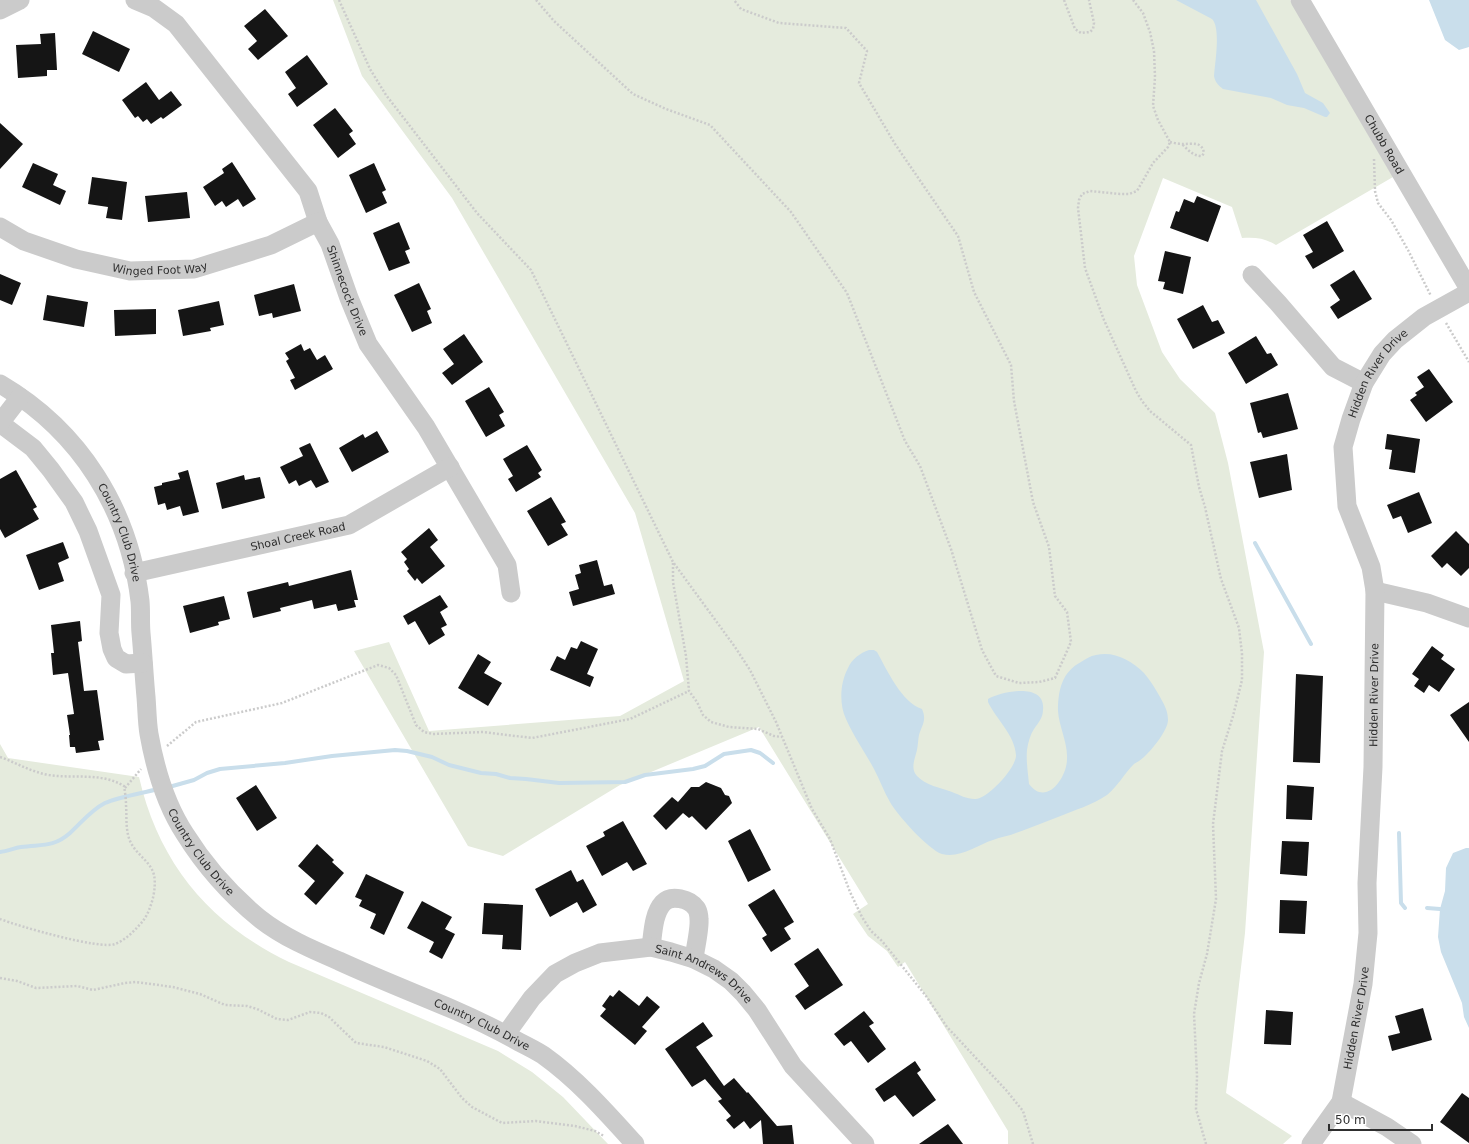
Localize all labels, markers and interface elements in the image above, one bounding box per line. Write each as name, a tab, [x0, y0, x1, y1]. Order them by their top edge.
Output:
street label: Chubb Road	[1361, 112, 1406, 177]
street label: Shinnecock Drive	[324, 244, 370, 338]
street label: Winged Foot Way	[111, 259, 210, 278]
street label: Hidden River Drive	[1346, 326, 1411, 420]
street label: Country Club Drive	[95, 481, 143, 583]
street label: Shoal Creek Road	[249, 520, 347, 554]
street label: Hidden River Drive	[1367, 643, 1381, 747]
street label: Country Club Drive	[165, 806, 237, 899]
street label: Saint Andrews Drive	[654, 942, 755, 1006]
street label: Hidden River Drive	[1341, 966, 1372, 1070]
street label: Country Club Drive	[432, 996, 532, 1053]
scale bar	[1329, 1106, 1432, 1132]
text: 50 m	[1335, 1113, 1366, 1127]

